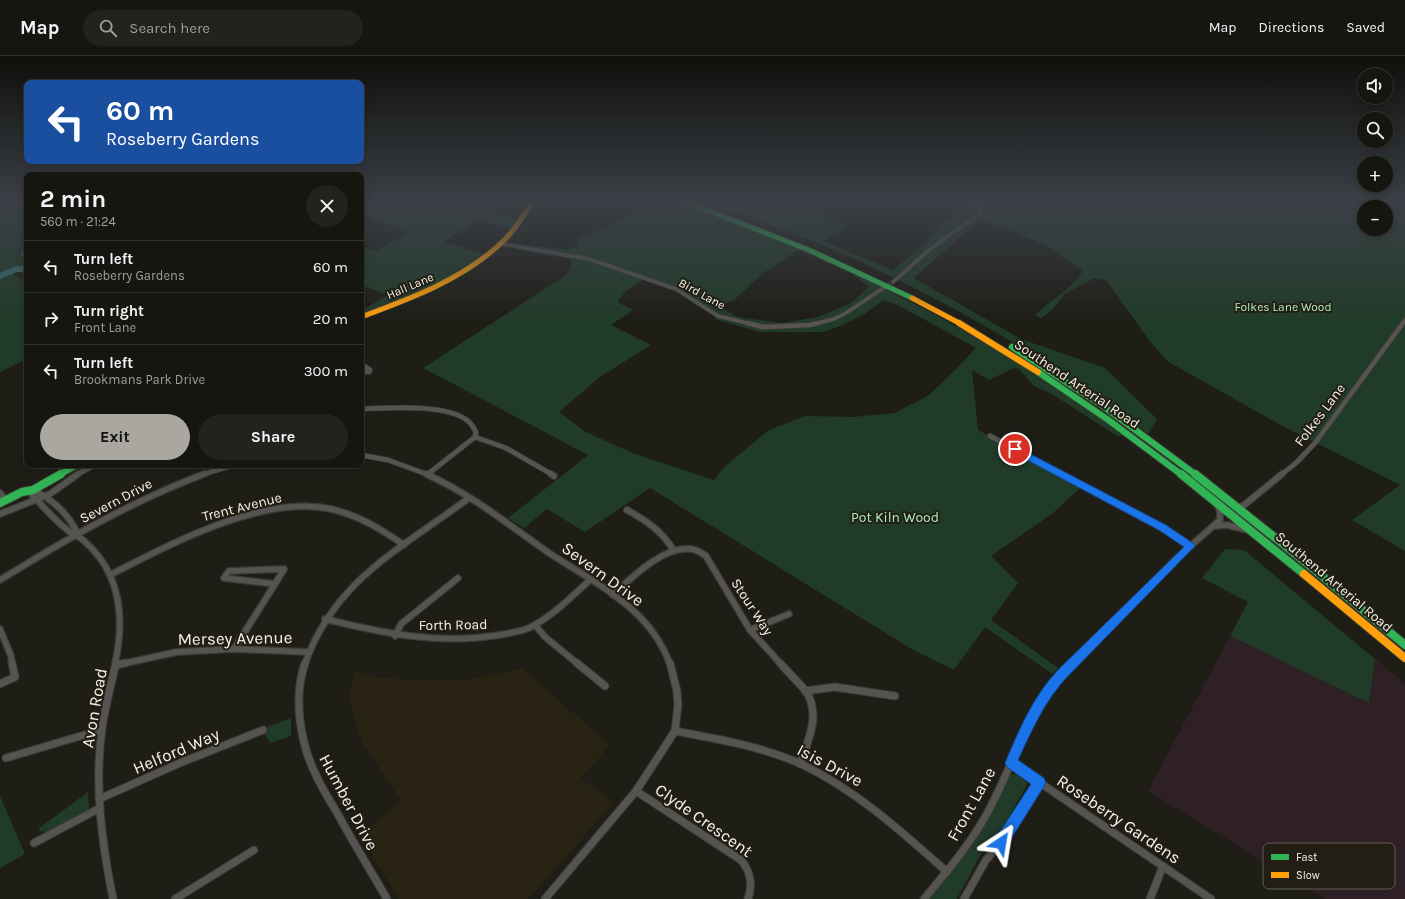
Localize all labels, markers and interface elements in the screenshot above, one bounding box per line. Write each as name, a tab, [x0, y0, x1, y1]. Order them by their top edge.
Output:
search box	[83, 10, 363, 46]
text: Map	[20, 17, 59, 39]
icon: search	[97, 17, 119, 39]
text: Search here	[129, 19, 210, 37]
text: Map	[1209, 19, 1237, 36]
text: Directions	[1259, 19, 1324, 36]
text: Saved	[1346, 19, 1385, 36]
map controls	[1357, 68, 1393, 236]
button: sound	[1357, 68, 1393, 104]
text: 60 m	[106, 94, 174, 127]
icon: left	[40, 96, 92, 148]
button: search	[1357, 112, 1393, 148]
text: Roseberry Gardens	[106, 128, 259, 150]
button: +	[1357, 156, 1393, 192]
text: 2 min	[40, 185, 106, 213]
button: close	[306, 185, 348, 227]
button: −	[1357, 200, 1393, 236]
text: 560 m · 21:24	[40, 214, 116, 229]
text: Turn left	[74, 250, 133, 268]
icon: left	[40, 256, 62, 278]
text: 60 m	[313, 258, 348, 276]
text: Roseberry Gardens	[74, 268, 185, 283]
street label: Hall Lane	[384, 270, 436, 302]
street label: Bird Lane	[676, 276, 728, 312]
park label: Folkes Lane Wood	[1235, 300, 1332, 314]
text: Turn right	[74, 302, 144, 320]
icon: right	[40, 308, 62, 330]
text: 20 m	[313, 310, 348, 328]
text: Front Lane	[74, 320, 136, 335]
street label: Southend Arterial Road	[1011, 336, 1143, 432]
text: Turn left	[74, 354, 133, 372]
icon: left	[40, 360, 62, 382]
text: 300 m	[304, 362, 348, 380]
text: Brookmans Park Drive	[74, 372, 205, 387]
street label: Folkes Lane	[1291, 380, 1349, 450]
button: Exit	[40, 414, 190, 460]
button: Share	[198, 414, 348, 460]
pin	[998, 432, 1032, 466]
icon: arrive	[1004, 438, 1026, 460]
street label: Severn Drive	[77, 475, 155, 527]
street label: Trent Avenue	[200, 489, 284, 525]
park label: Pot Kiln Wood	[851, 509, 939, 526]
street label: Southend Arterial Road	[1272, 528, 1396, 636]
street label: Severn Drive	[558, 538, 648, 610]
street label: Stour Way	[727, 575, 777, 639]
street label: Forth Road	[418, 616, 488, 634]
street label: Mersey Avenue	[177, 627, 293, 649]
street label: Avon Road	[77, 667, 111, 749]
street label: Helford Way	[130, 724, 222, 778]
street label: Isis Drive	[794, 739, 866, 791]
street label: Humber Drive	[315, 750, 383, 854]
street label: Front Lane	[943, 764, 999, 844]
street label: Roseberry Gardens	[1053, 770, 1185, 868]
street label: Clyde Crescent	[651, 779, 757, 861]
position arrow	[980, 822, 1022, 864]
legend	[1263, 843, 1395, 889]
text: Fast	[1296, 851, 1317, 864]
text: Slow	[1296, 869, 1320, 882]

